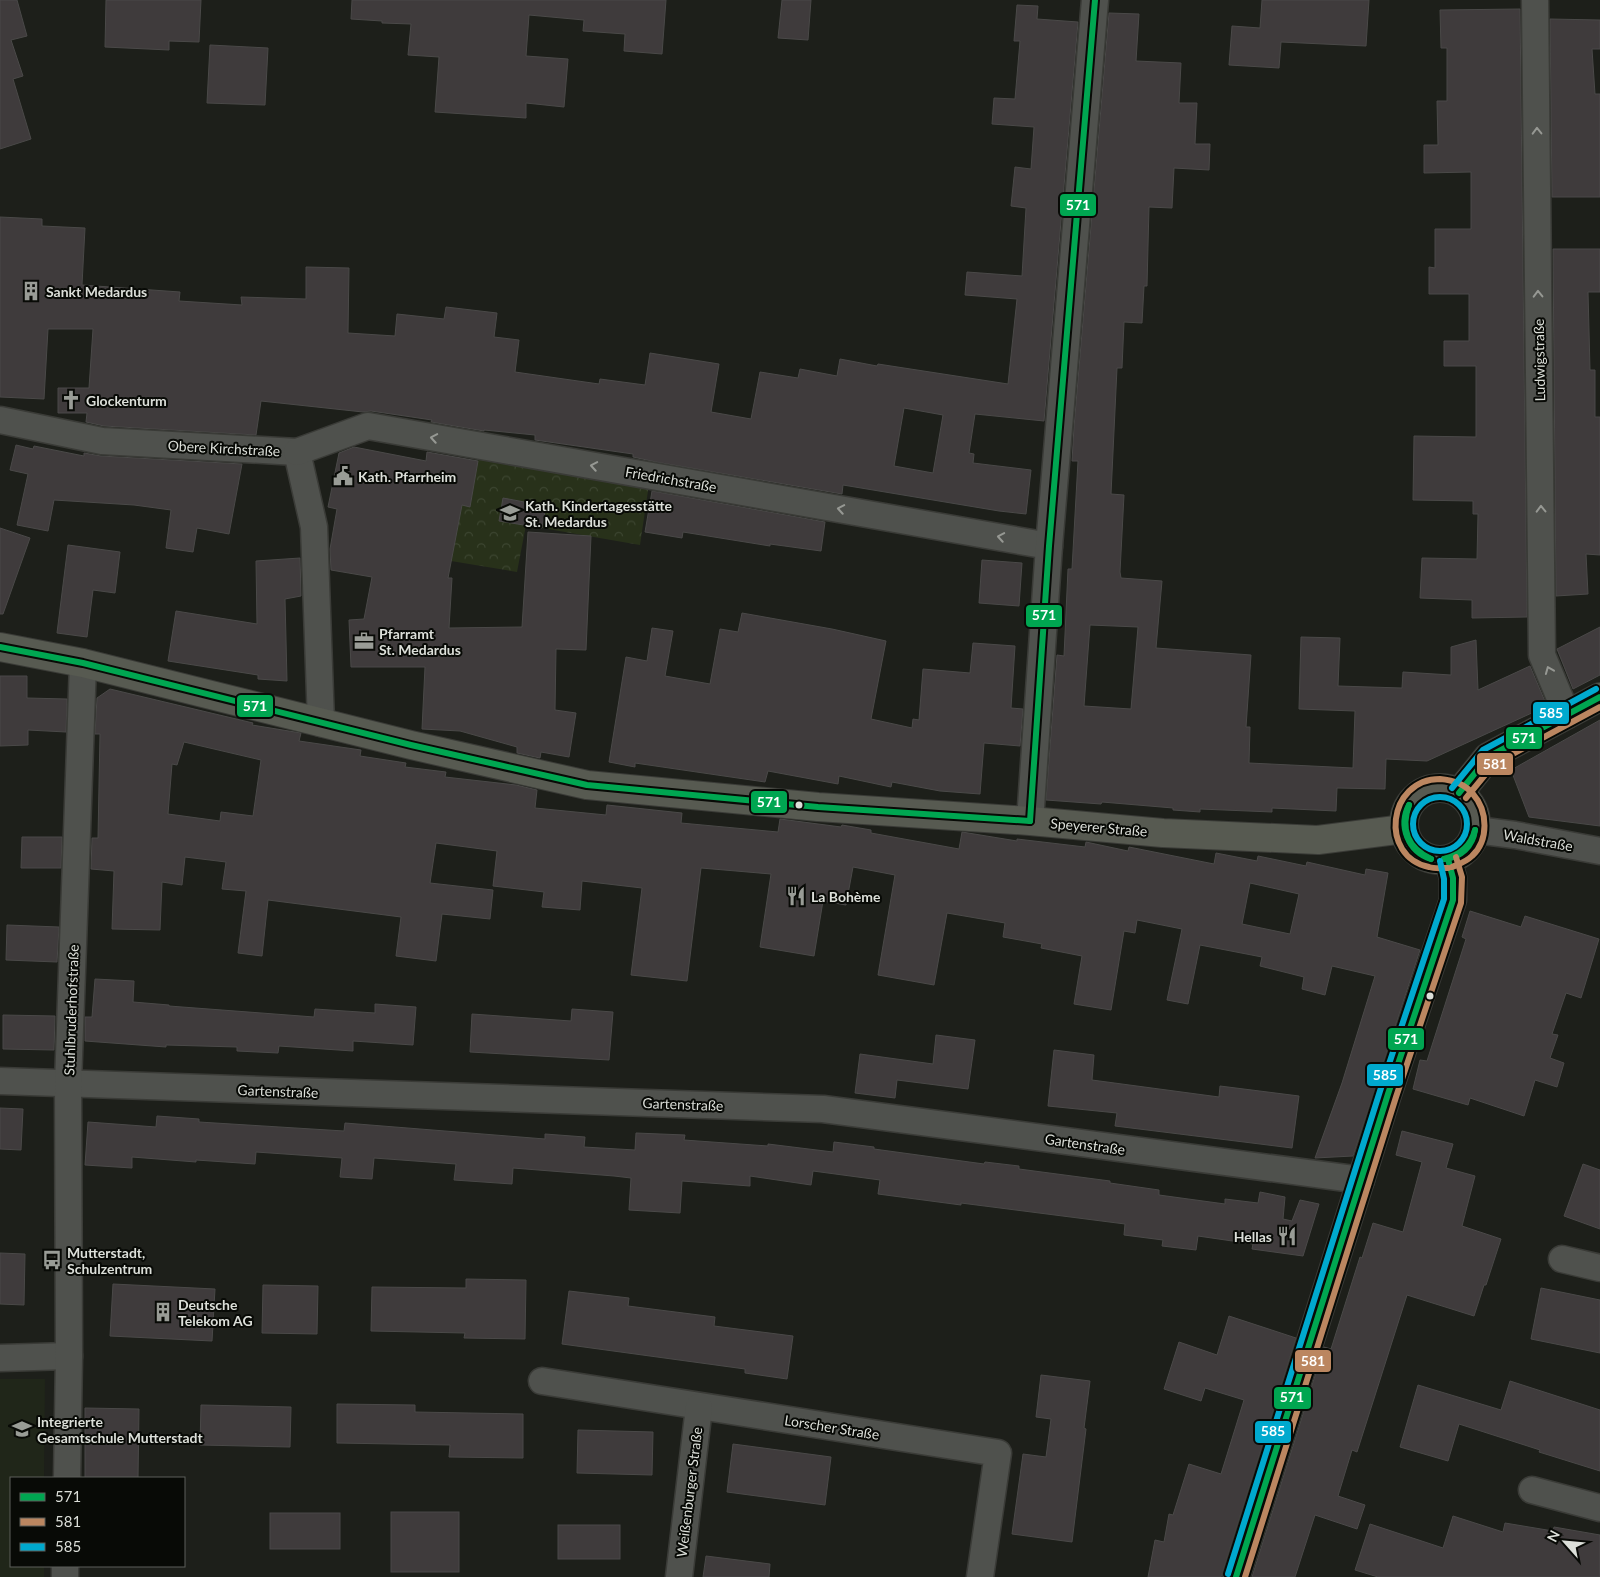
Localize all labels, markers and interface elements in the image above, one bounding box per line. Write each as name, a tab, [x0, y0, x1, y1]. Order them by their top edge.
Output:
one-way arrow	[1532, 127, 1542, 134]
line badge: 571	[1059, 193, 1097, 217]
text: 571	[1066, 196, 1090, 213]
building icon: Sankt Medardus	[20, 280, 42, 302]
place label: Sankt Medardus	[46, 283, 147, 300]
one-way arrow	[1533, 289, 1544, 297]
street label: Ludwigstraße	[1530, 319, 1548, 401]
church icon: Glockenturm	[60, 389, 82, 411]
place label: Glockenturm	[86, 392, 167, 409]
one-way arrow	[430, 433, 439, 443]
street label: Obere Kirchstraße	[167, 437, 281, 459]
one-way arrow	[590, 461, 599, 471]
street label: Friedrichstraße	[624, 463, 718, 495]
public building icon: Kath. Pfarrheim	[332, 465, 354, 487]
place label: Kath. Pfarrheim	[358, 468, 456, 485]
place label: Kath. Kindertagesstätte St. Medardus	[525, 497, 672, 530]
school or university icon: Kath. Kindertagesstätte St. Medardus	[499, 502, 521, 524]
one-way arrow	[1536, 504, 1546, 512]
one-way arrow	[836, 505, 845, 515]
one-way arrow	[996, 533, 1005, 543]
line badge: 571	[1025, 604, 1063, 628]
text: 571	[1032, 606, 1056, 623]
place label: Pfarramt St. Medardus	[379, 625, 461, 658]
office icon: Pfarramt St. Medardus	[353, 630, 375, 652]
one-way arrow	[1544, 666, 1555, 675]
line badge: 571	[236, 694, 274, 718]
text: 571	[243, 697, 267, 714]
line badge: 585	[1532, 701, 1570, 725]
text: 585	[1539, 704, 1563, 721]
line badge: 571	[1505, 726, 1543, 750]
text: 571	[1512, 729, 1536, 746]
line badge: 581	[1476, 752, 1514, 776]
text: 581	[1483, 755, 1507, 772]
line badge: 571	[750, 790, 788, 814]
text: 571	[757, 793, 781, 810]
unlabelled marker	[794, 800, 804, 810]
street label: Speyerer Straße	[1050, 814, 1148, 840]
street label: Waldstraße	[1502, 826, 1574, 854]
restaurant icon: La Bohème	[785, 885, 807, 907]
place label: La Bohème	[811, 888, 881, 905]
street label: Stuhlbruderhofstraße	[60, 944, 82, 1076]
unlabelled marker	[1425, 991, 1435, 1001]
line badge: 571	[1387, 1027, 1425, 1051]
text: 571	[1394, 1030, 1418, 1047]
line badge: 585	[1366, 1063, 1404, 1087]
text: 585	[1373, 1066, 1397, 1083]
street label: Gartenstraße	[237, 1081, 319, 1101]
street label: Gartenstraße	[642, 1094, 724, 1114]
street label: Gartenstraße	[1044, 1130, 1126, 1158]
restaurant icon: Hellas	[1276, 1225, 1298, 1247]
place label: Hellas	[1234, 1228, 1272, 1245]
place label: Mutterstadt, Schulzentrum	[67, 1244, 152, 1277]
bus stop icon: Mutterstadt, Schulzentrum	[41, 1249, 63, 1271]
place label: Deutsche Telekom AG	[178, 1296, 253, 1329]
building icon: Deutsche Telekom AG	[152, 1301, 174, 1323]
line badge: 581	[1294, 1349, 1332, 1373]
text: 581	[1301, 1352, 1325, 1369]
line badge: 571	[1273, 1386, 1312, 1410]
text: 571	[1280, 1388, 1304, 1405]
street label: Lorscher Straße	[783, 1411, 881, 1443]
place label: Integrierte Gesamtschule Mutterstadt	[37, 1413, 204, 1446]
school or university icon: Integrierte Gesamtschule Mutterstadt	[11, 1418, 33, 1440]
line badge: 585	[1254, 1420, 1292, 1444]
text: 585	[1261, 1422, 1285, 1439]
street label: Weißenburger Straße	[673, 1426, 705, 1558]
legend	[10, 1477, 185, 1567]
text: 571	[55, 1487, 81, 1505]
text: 581	[55, 1512, 81, 1530]
north arrow	[1540, 1517, 1590, 1567]
text: N	[1543, 1527, 1563, 1545]
text: 585	[55, 1537, 81, 1555]

